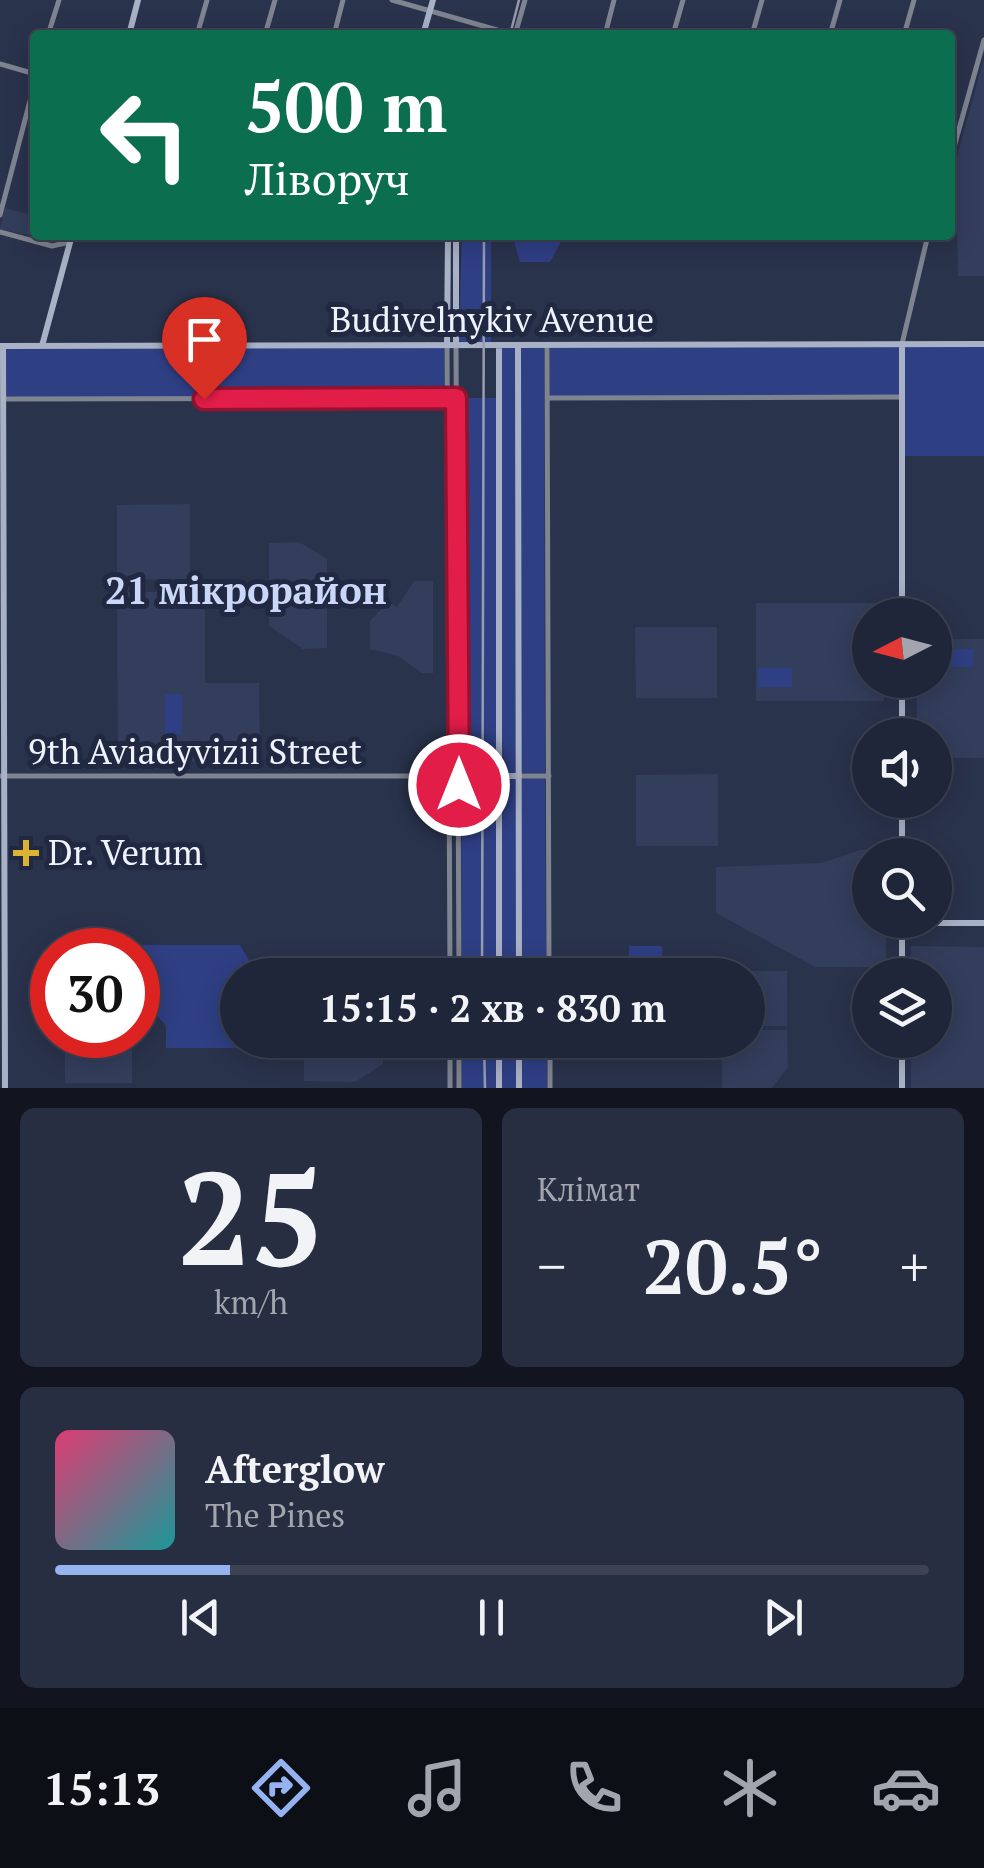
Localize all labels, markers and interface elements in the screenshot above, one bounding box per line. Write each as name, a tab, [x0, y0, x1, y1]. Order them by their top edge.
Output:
text: 500 m	[245, 59, 447, 152]
icon: left	[80, 70, 210, 200]
text: Ліворуч	[245, 148, 410, 208]
street label: Budivelnykiv Avenue	[330, 296, 654, 342]
pin	[162, 297, 247, 400]
icon: arrive	[177, 312, 232, 367]
district label: 21 мікрорайон	[105, 565, 387, 615]
north arrow	[852, 598, 952, 698]
map controls	[852, 598, 952, 1058]
button: sound	[852, 718, 952, 818]
street label: 9th Aviadyvizii Street	[28, 728, 362, 774]
position arrow	[407, 733, 511, 837]
place label: Dr. Verum	[48, 829, 203, 875]
button: search	[852, 838, 952, 938]
marker: Dr. Verum	[13, 840, 39, 866]
speed limit sign: 30	[30, 928, 160, 1058]
button: layers	[852, 958, 952, 1058]
text: 15:15 · 2 хв · 830 m	[319, 983, 666, 1033]
text: 25	[178, 1130, 324, 1302]
text: Клімат	[537, 1168, 640, 1210]
text: 20.5°	[643, 1216, 823, 1315]
text: −	[537, 1229, 566, 1302]
text: +	[900, 1229, 929, 1302]
text: km/h	[214, 1281, 288, 1323]
text: Afterglow	[205, 1444, 385, 1494]
text: The Pines	[205, 1494, 345, 1536]
icon: previous	[173, 1590, 228, 1645]
icon: pause	[464, 1590, 519, 1645]
icon: next	[756, 1590, 811, 1645]
icon: directions	[246, 1753, 316, 1823]
icon: music	[402, 1753, 472, 1823]
icon: phone	[559, 1753, 629, 1823]
icon: climate	[715, 1753, 785, 1823]
icon: car	[871, 1753, 941, 1823]
text: 15:13	[43, 1758, 160, 1818]

